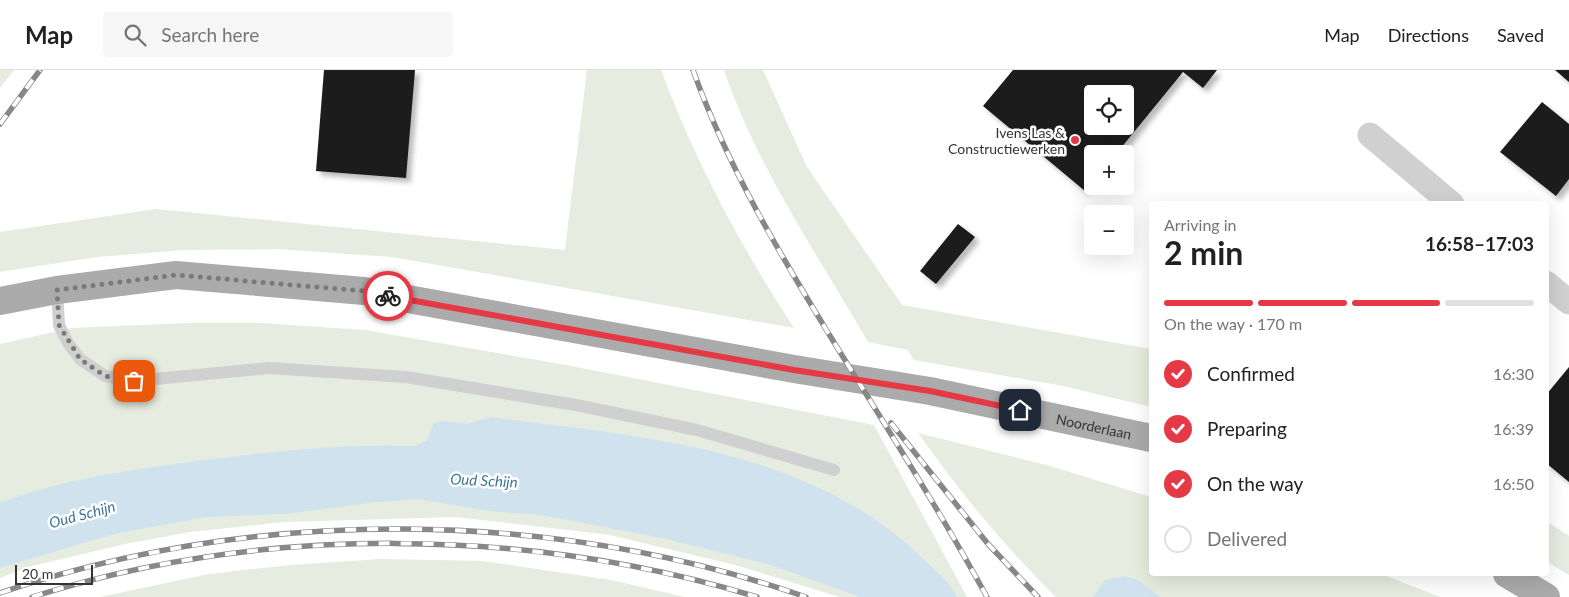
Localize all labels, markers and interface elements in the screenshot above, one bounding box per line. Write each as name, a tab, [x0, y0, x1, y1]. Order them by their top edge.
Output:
search box	[103, 12, 453, 57]
text: Map	[25, 20, 73, 49]
icon: search	[121, 21, 149, 49]
text: Search here	[161, 23, 259, 46]
text: Map	[1324, 24, 1360, 46]
text: Directions	[1388, 24, 1469, 46]
text: Saved	[1497, 24, 1544, 46]
map controls	[1084, 85, 1134, 255]
button: locate	[1084, 85, 1134, 135]
place label: Ivens Las & Constructiewerken	[948, 124, 1065, 157]
marker: Ivens Las & Constructiewerken	[1069, 134, 1081, 146]
button: +	[1084, 145, 1134, 195]
button: −	[1084, 205, 1134, 255]
text: Arriving in	[1164, 215, 1237, 234]
text: 16:58–17:03	[1425, 232, 1534, 255]
text: 2 min	[1164, 233, 1243, 272]
courier	[363, 271, 413, 321]
icon: bike	[374, 282, 402, 310]
text: On the way · 170 m	[1164, 314, 1302, 333]
pin	[113, 360, 155, 402]
icon: check	[1164, 360, 1192, 388]
text: Confirmed	[1207, 362, 1295, 385]
text: 16:30	[1493, 364, 1534, 383]
icon: bag	[120, 367, 148, 395]
pin	[999, 389, 1041, 431]
icon: home	[1006, 396, 1034, 424]
street label: Noorderlaan	[1055, 410, 1133, 442]
icon: check	[1164, 415, 1192, 443]
text: Preparing	[1207, 417, 1287, 440]
text: 16:39	[1493, 419, 1534, 438]
water label: Oud Schijn	[450, 469, 518, 491]
icon: check	[1164, 470, 1192, 498]
text: On the way	[1207, 472, 1303, 495]
text: 16:50	[1493, 474, 1534, 493]
water label: Oud Schijn	[47, 497, 117, 531]
text: Delivered	[1207, 527, 1287, 550]
scale bar	[15, 562, 92, 585]
text: 20 m	[22, 565, 53, 582]

